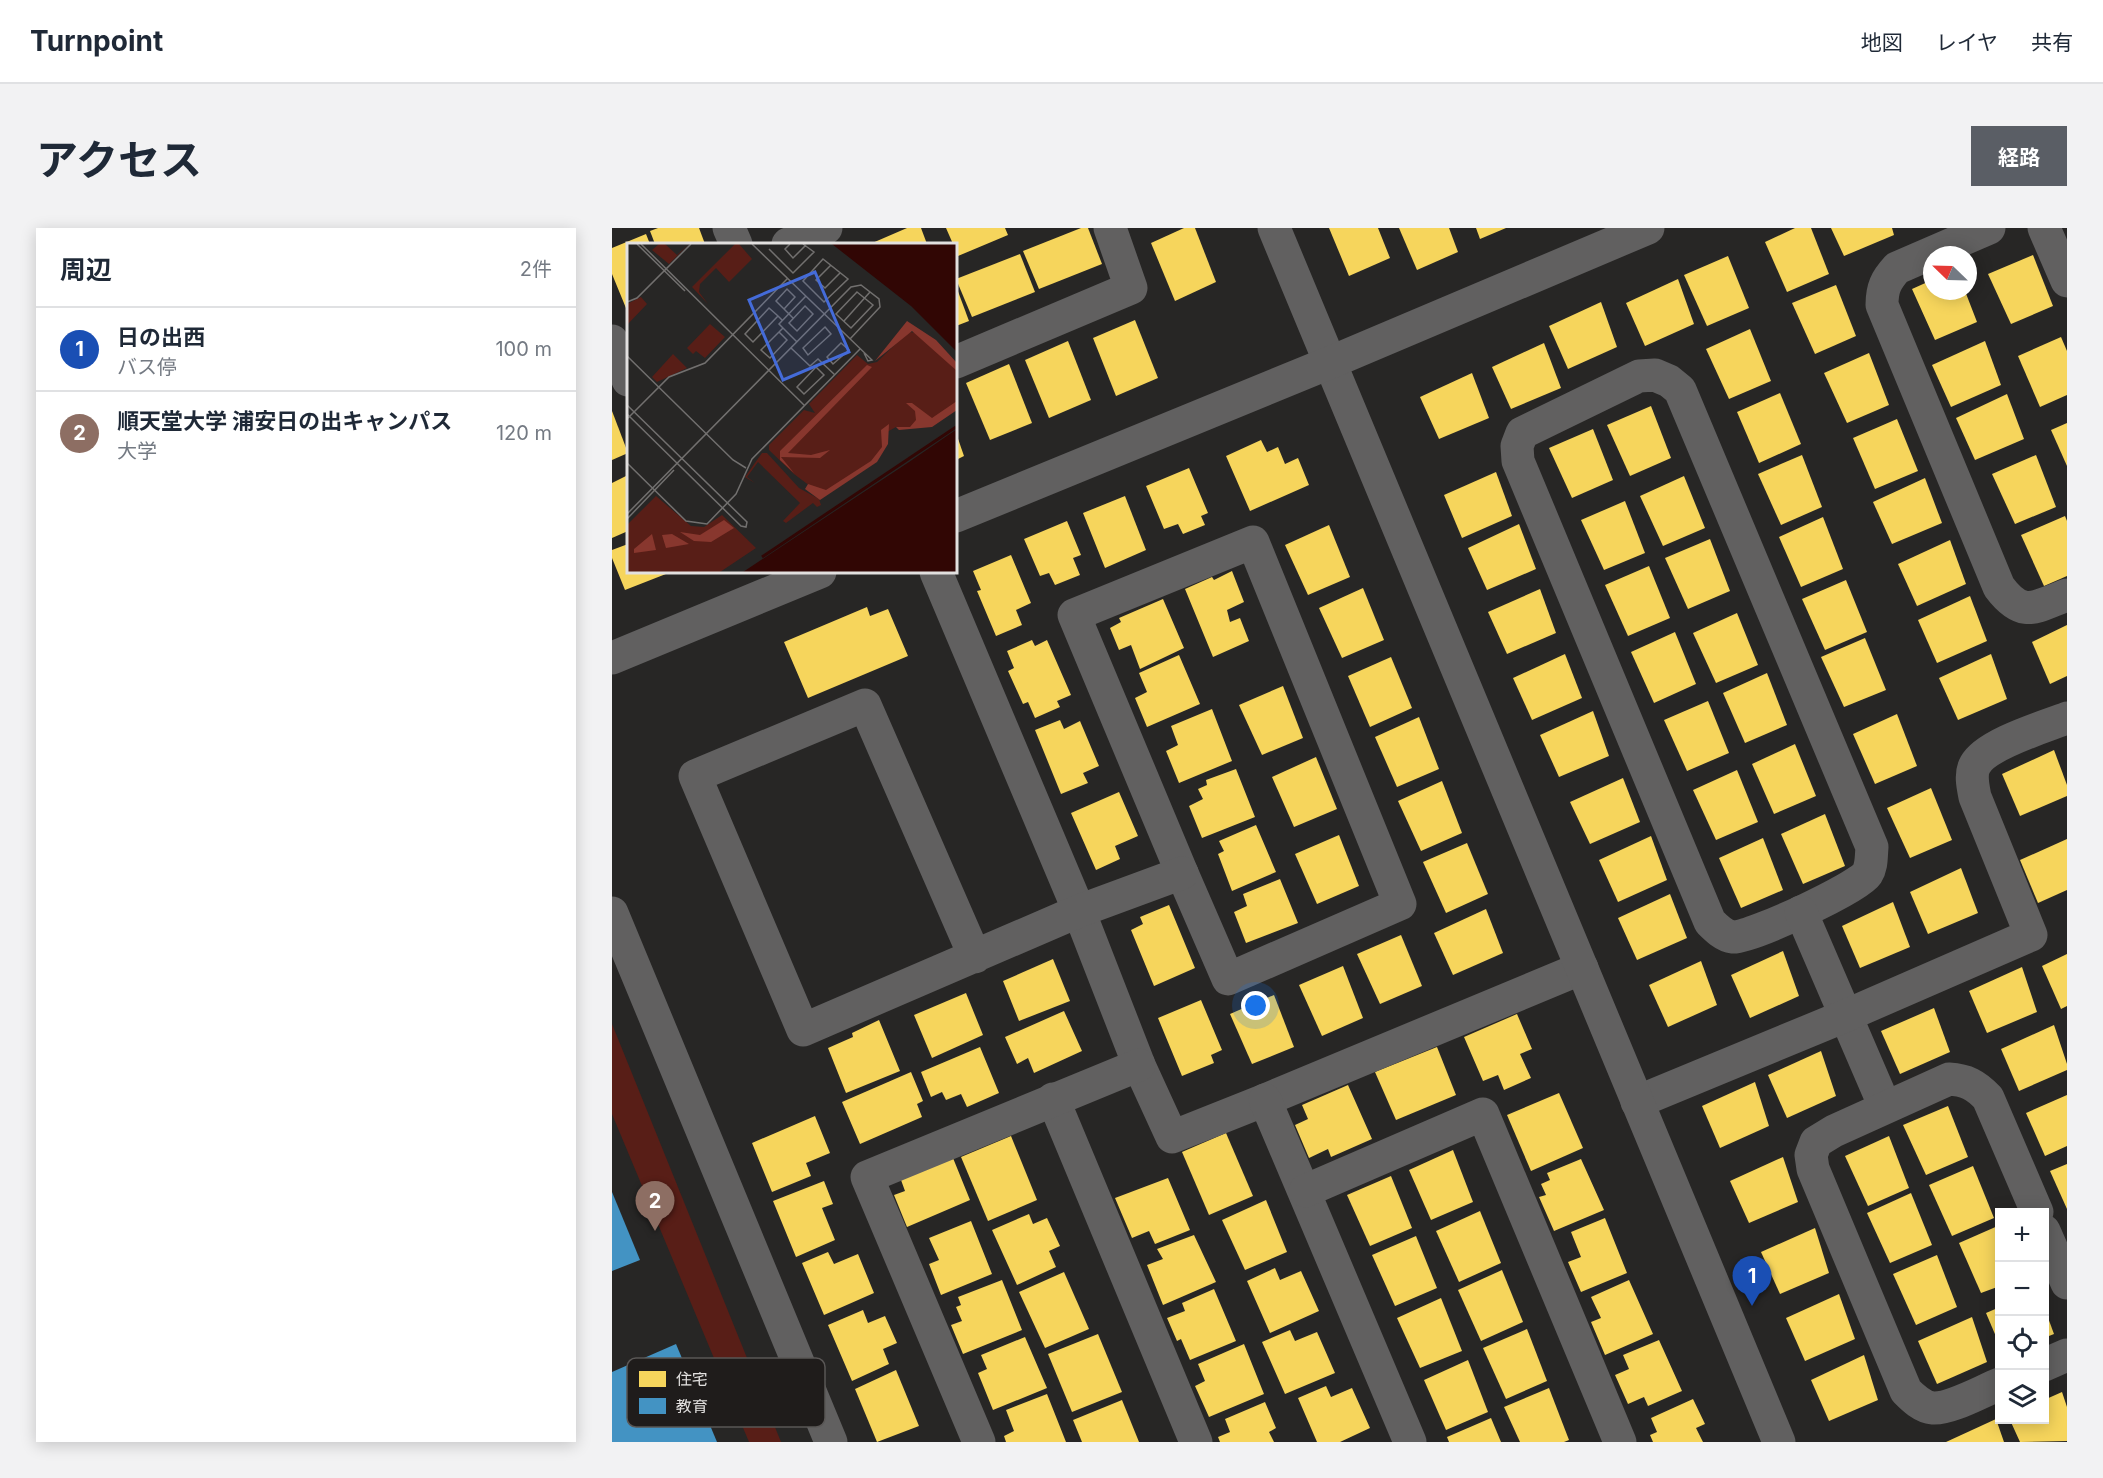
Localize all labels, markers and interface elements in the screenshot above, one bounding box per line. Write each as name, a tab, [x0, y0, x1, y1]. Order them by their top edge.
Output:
text: Turnpoint	[30, 24, 163, 58]
text: 地図	[1861, 30, 1903, 55]
text: レイヤ	[1936, 30, 1998, 55]
text: 共有	[2031, 30, 2073, 55]
button: 経路	[1971, 126, 2067, 186]
text: アクセス	[36, 134, 202, 185]
inset map	[627, 243, 957, 573]
north arrow	[1923, 246, 1977, 300]
text: 周辺	[60, 254, 112, 285]
text: 2件	[520, 257, 552, 281]
text: 日の出西	[117, 324, 205, 350]
text: 1	[75, 337, 84, 361]
text: 100 m	[495, 337, 552, 361]
text: バス停	[117, 355, 177, 379]
text: 順天堂大学 浦安日の出キャンパス	[117, 408, 452, 434]
text: 2	[73, 421, 86, 445]
text: 120 m	[496, 421, 552, 445]
text: 大学	[117, 439, 157, 463]
your location	[1241, 991, 1270, 1020]
pin: 2	[636, 1182, 675, 1231]
map controls	[1995, 1208, 2049, 1424]
button: +	[1995, 1208, 2049, 1262]
pin: 1	[1732, 1256, 1772, 1306]
button: −	[1995, 1262, 2049, 1316]
button: locate	[1995, 1316, 2049, 1370]
legend	[627, 1358, 825, 1427]
text: 住宅	[676, 1369, 708, 1389]
button: layers	[1995, 1370, 2049, 1424]
text: 教育	[676, 1396, 708, 1416]

